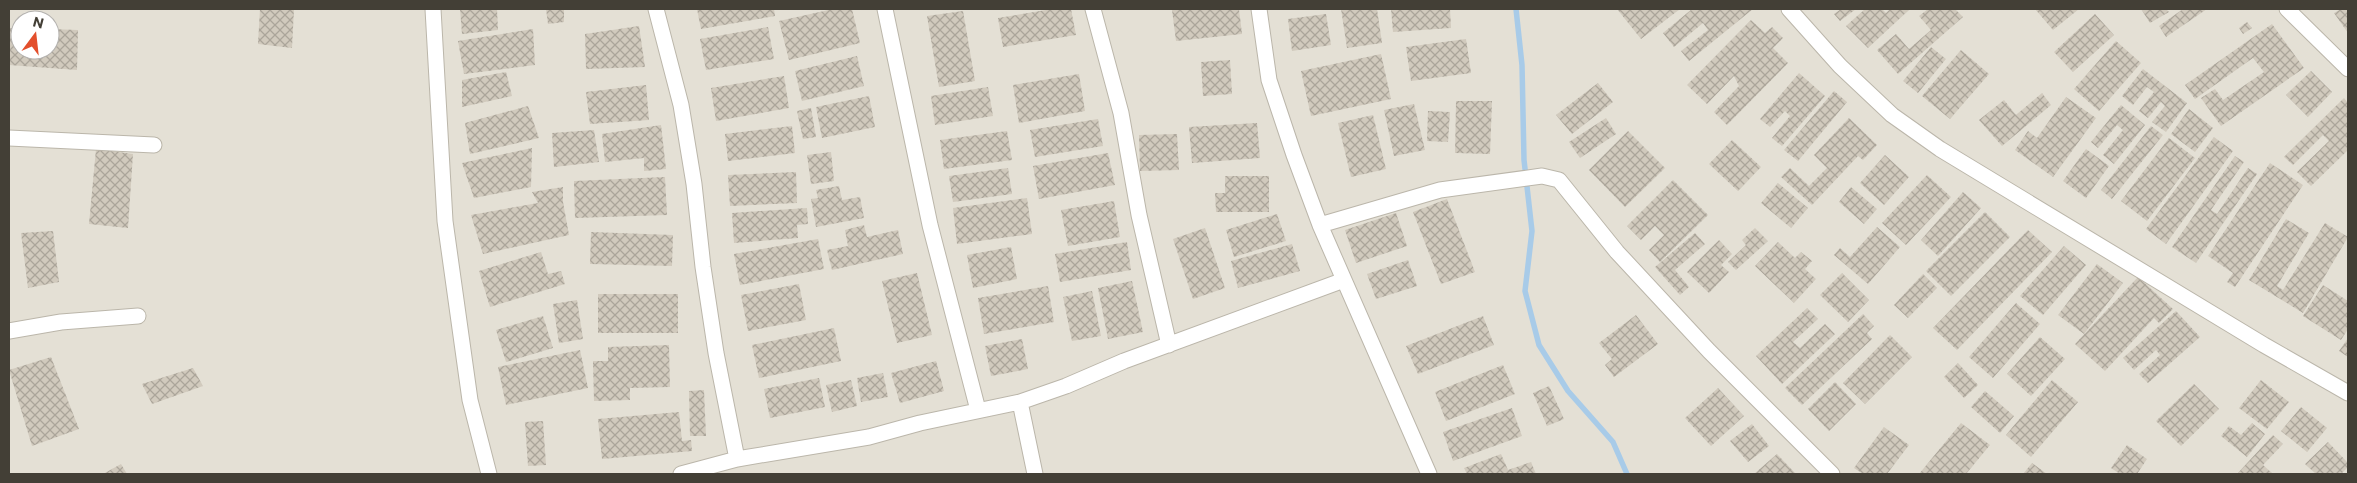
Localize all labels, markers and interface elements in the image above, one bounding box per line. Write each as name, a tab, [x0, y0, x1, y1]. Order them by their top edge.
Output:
north arrow	[10, 10, 60, 60]
text: N	[31, 12, 46, 32]

